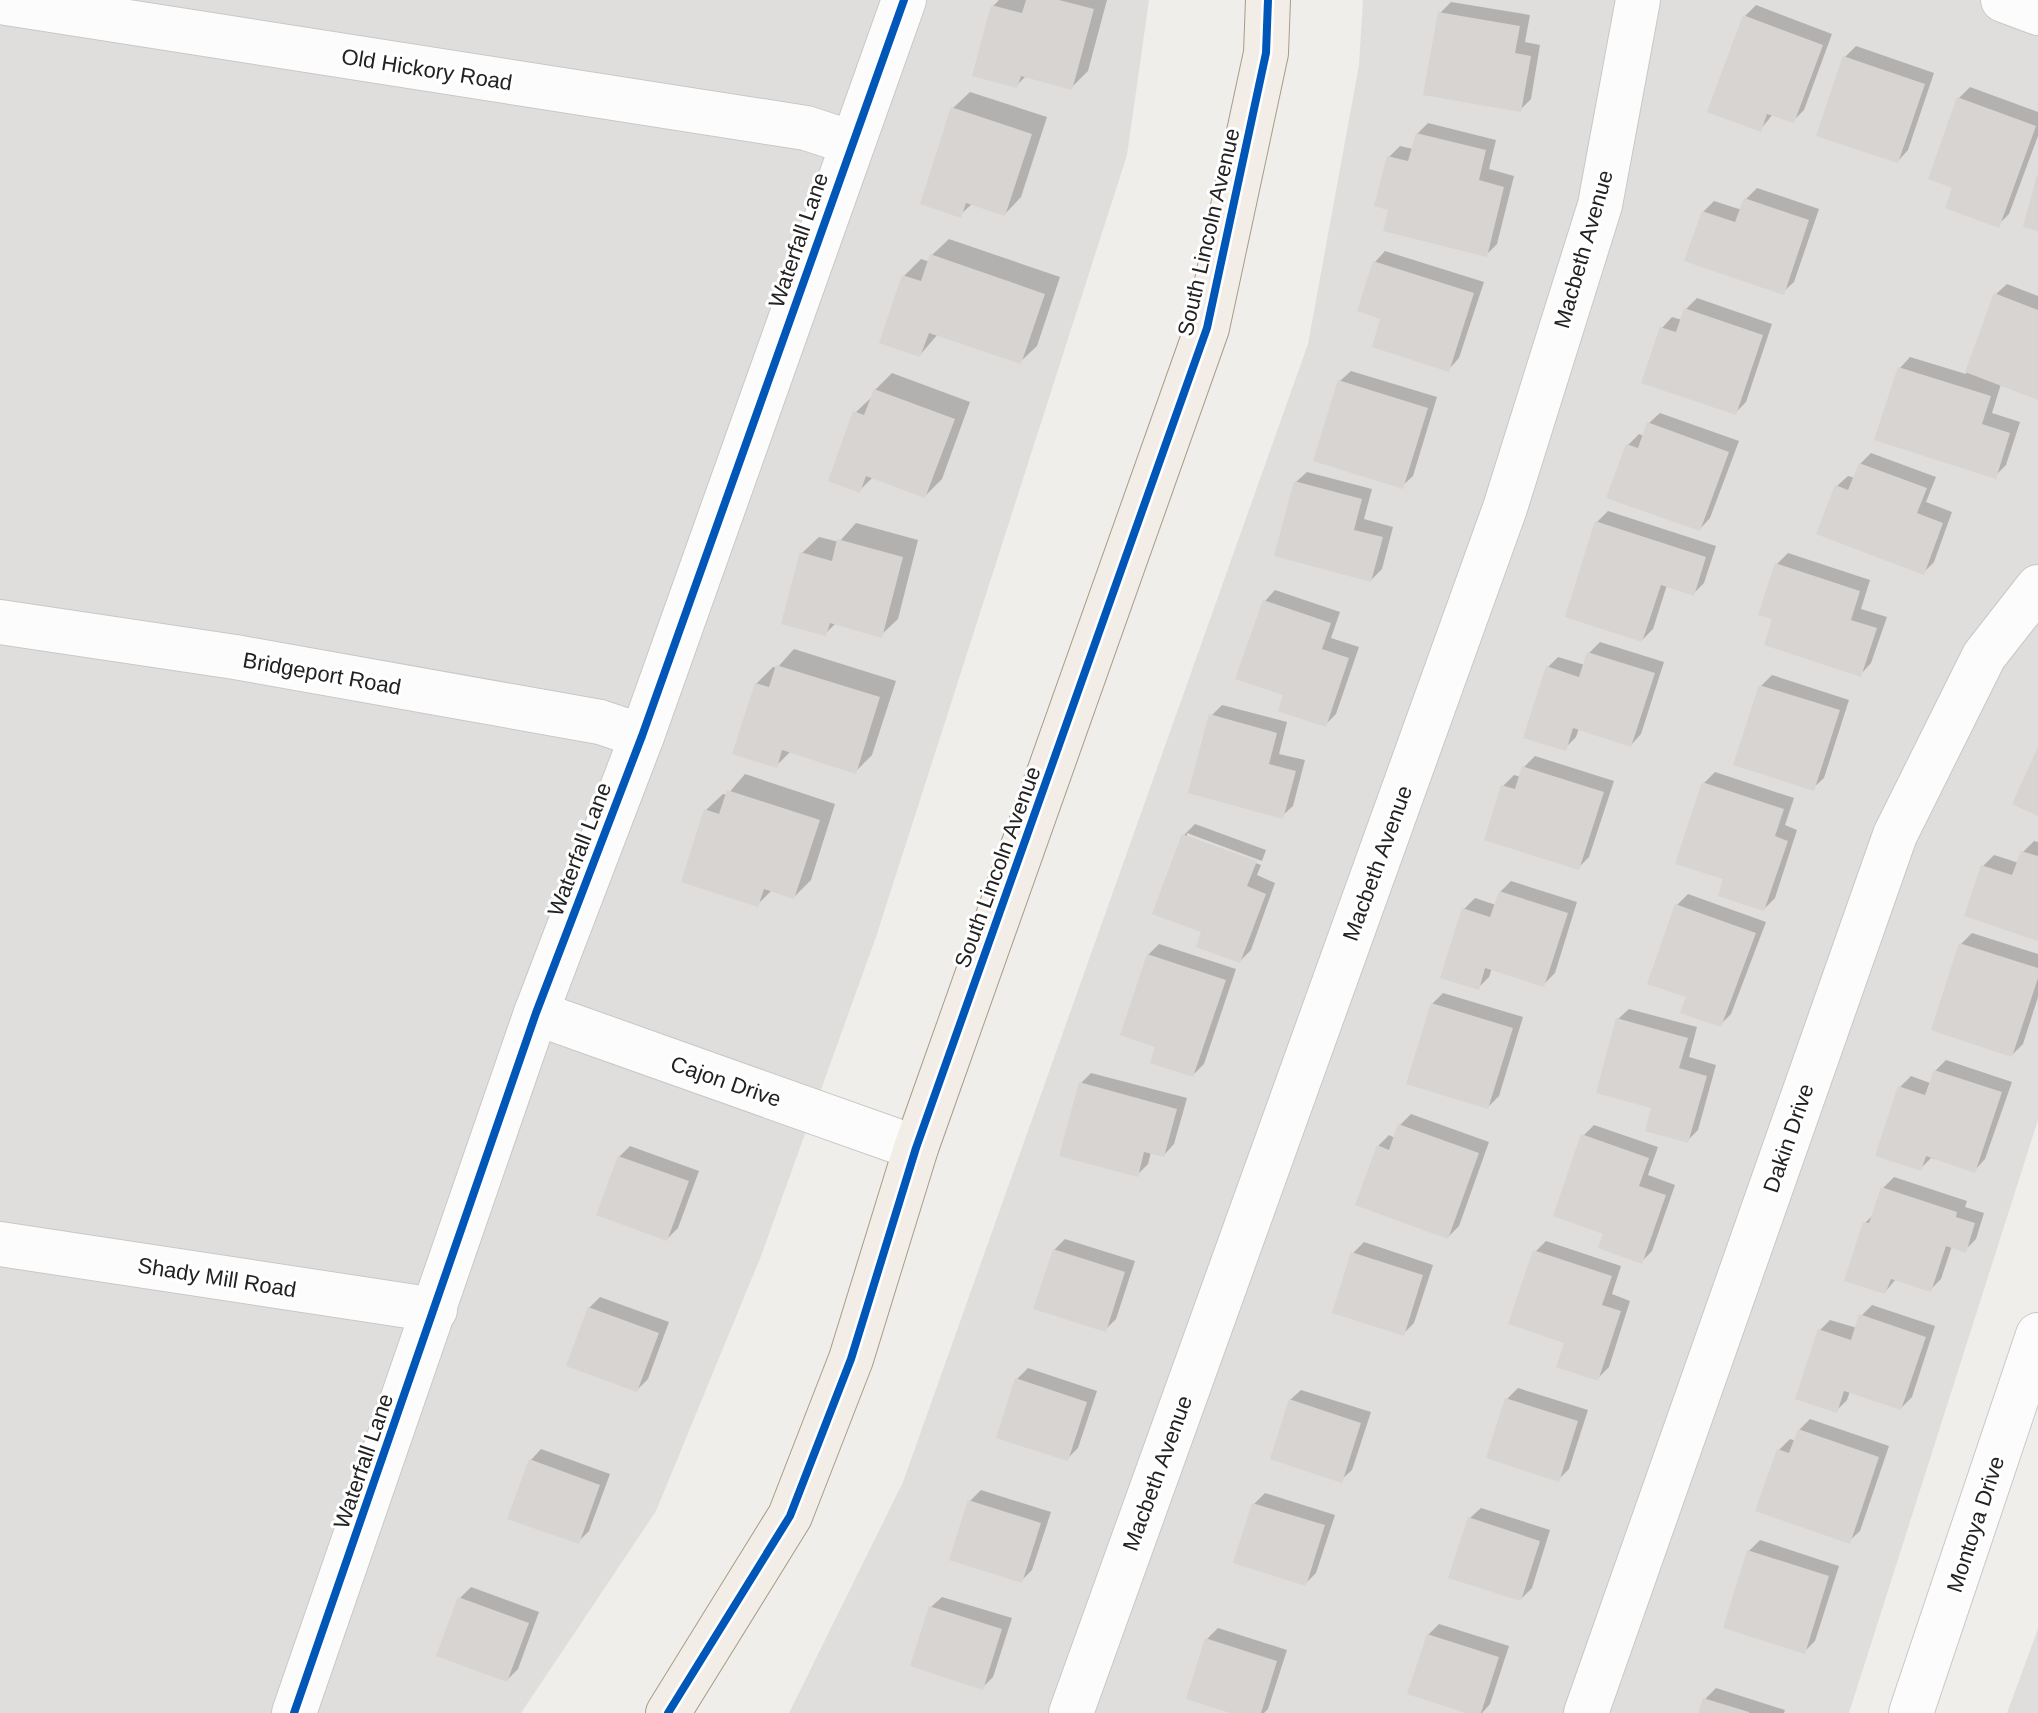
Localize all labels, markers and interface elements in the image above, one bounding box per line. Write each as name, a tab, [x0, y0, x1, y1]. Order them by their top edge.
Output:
street label: Old Hickory Road	[340, 44, 514, 95]
street label: South Lincoln Avenue	[1172, 126, 1245, 338]
street label: Macbeth Avenue	[1549, 167, 1618, 331]
street label: Waterfall Lane	[764, 169, 833, 311]
street label: Bridgeport Road	[241, 647, 403, 700]
street label: South Lincoln Avenue	[949, 763, 1046, 971]
street label: Waterfall Lane	[543, 779, 616, 919]
street label: Macbeth Avenue	[1338, 782, 1417, 944]
street label: Cajon Drive	[667, 1051, 784, 1112]
street label: Dakin Drive	[1758, 1080, 1819, 1196]
street label: Shady Mill Road	[136, 1253, 298, 1302]
street label: Waterfall Lane	[329, 1390, 398, 1532]
street label: Macbeth Avenue	[1118, 1392, 1197, 1554]
street label: Montoya Drive	[1942, 1453, 2009, 1595]

